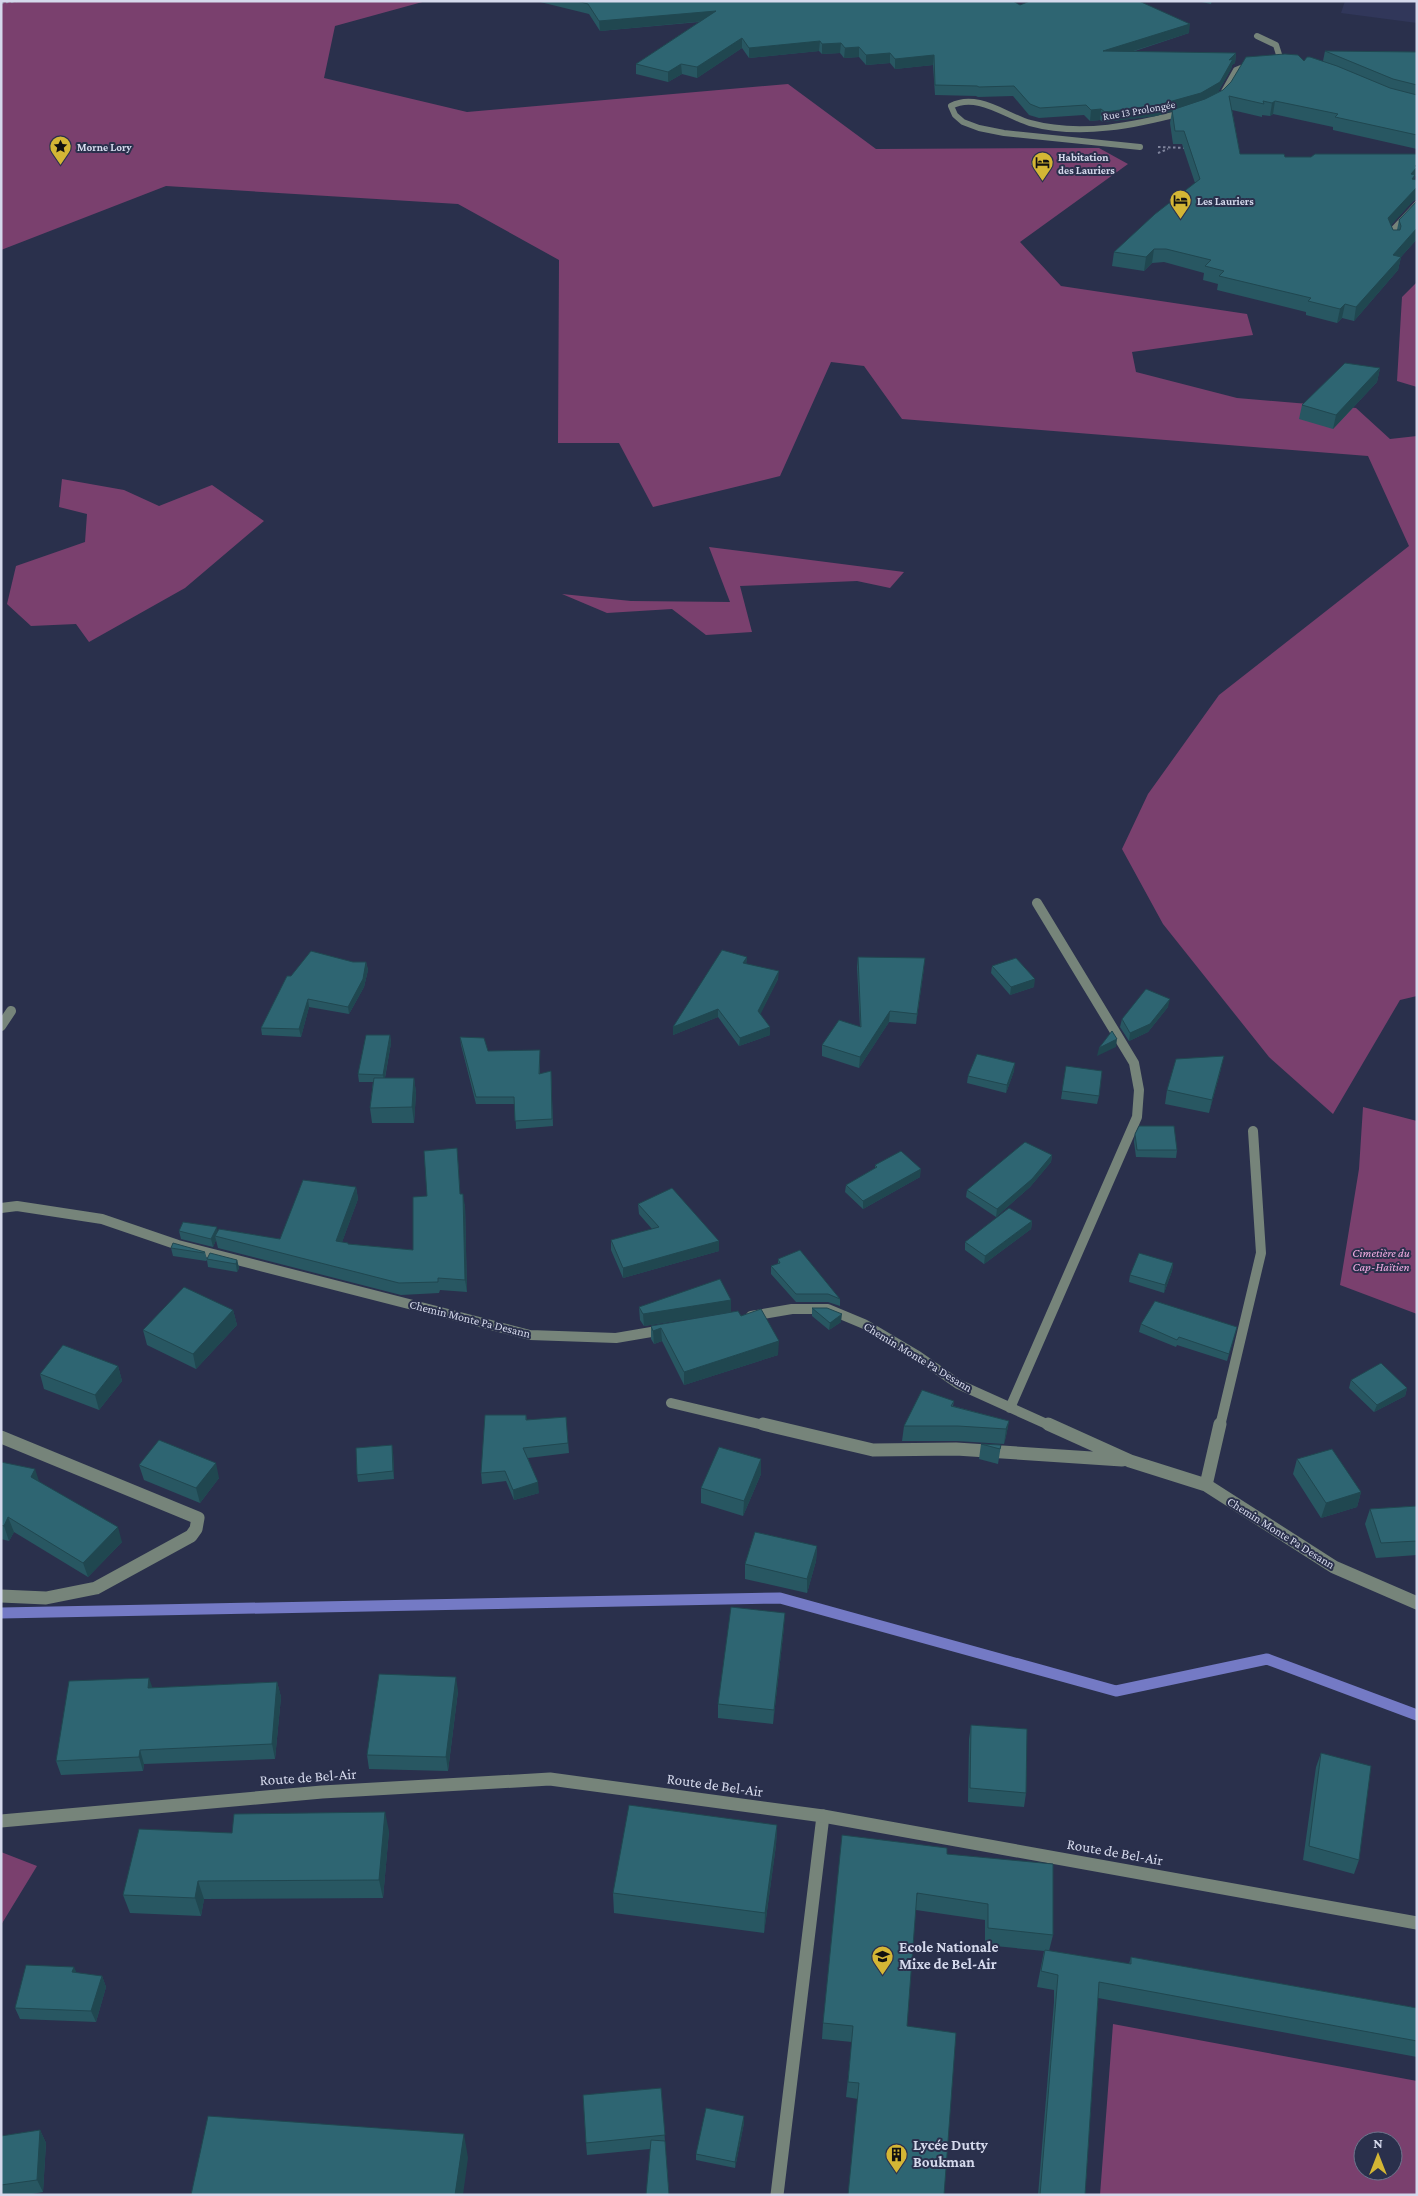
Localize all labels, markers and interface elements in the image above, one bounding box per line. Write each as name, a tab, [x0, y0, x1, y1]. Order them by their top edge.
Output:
street label: Rue 13 Prolongée	[1102, 98, 1177, 123]
place icon: Morne Lory	[49, 135, 73, 166]
place label: Morne Lory	[77, 141, 132, 153]
hotel icon: Habitation des Lauriers	[1030, 151, 1054, 182]
place label: Habitation des Lauriers	[1058, 151, 1115, 176]
hotel icon: Les Lauriers	[1169, 189, 1193, 220]
place label: Les Lauriers	[1197, 195, 1254, 207]
park label: Cimetière du Cap-Haïtien	[1352, 1246, 1410, 1274]
street label: Chemin Monte Pa Desann	[408, 1297, 532, 1341]
street label: Chemin Monte Pa Desann	[861, 1319, 975, 1395]
street label: Chemin Monte Pa Desann	[1225, 1494, 1338, 1572]
street label: Route de Bel-Air	[259, 1766, 358, 1788]
street label: Route de Bel-Air	[666, 1770, 765, 1800]
street label: Route de Bel-Air	[1066, 1836, 1165, 1868]
place label: Ecole Nationale Mixe de Bel-Air	[899, 1939, 998, 1972]
school or university icon: Ecole Nationale Mixe de Bel-Air	[871, 1944, 895, 1975]
north arrow	[1353, 2131, 1403, 2181]
text: N	[1373, 2135, 1383, 2151]
place label: Lycée Dutty Boukman	[913, 2137, 989, 2170]
building icon: Lycée Dutty Boukman	[885, 2142, 909, 2173]

